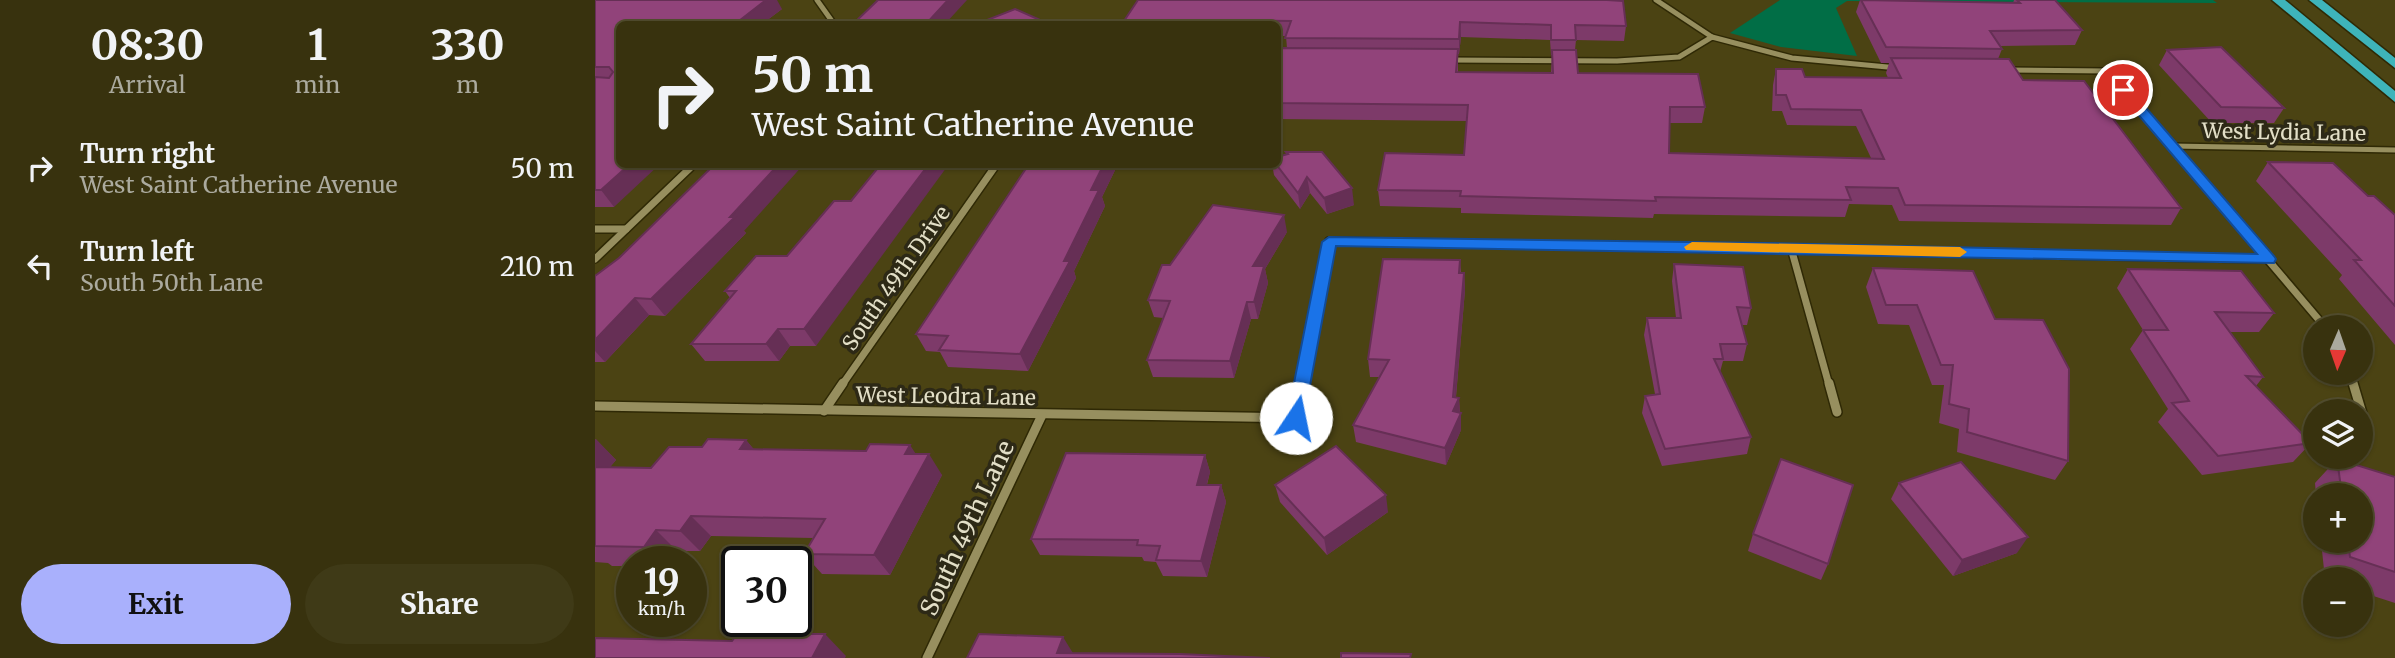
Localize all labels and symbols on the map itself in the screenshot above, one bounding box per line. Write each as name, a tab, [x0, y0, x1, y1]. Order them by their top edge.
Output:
pin	[2093, 60, 2153, 120]
street label: West Lydia Lane	[2201, 117, 2366, 147]
street label: South 49th Drive	[836, 200, 956, 356]
north arrow	[2303, 315, 2373, 385]
street label: West Leodra Lane	[855, 381, 1036, 411]
position arrow	[1259, 381, 1333, 455]
street label: South 49th Lane	[913, 436, 1021, 620]
speed limit sign: 30	[721, 546, 812, 637]

